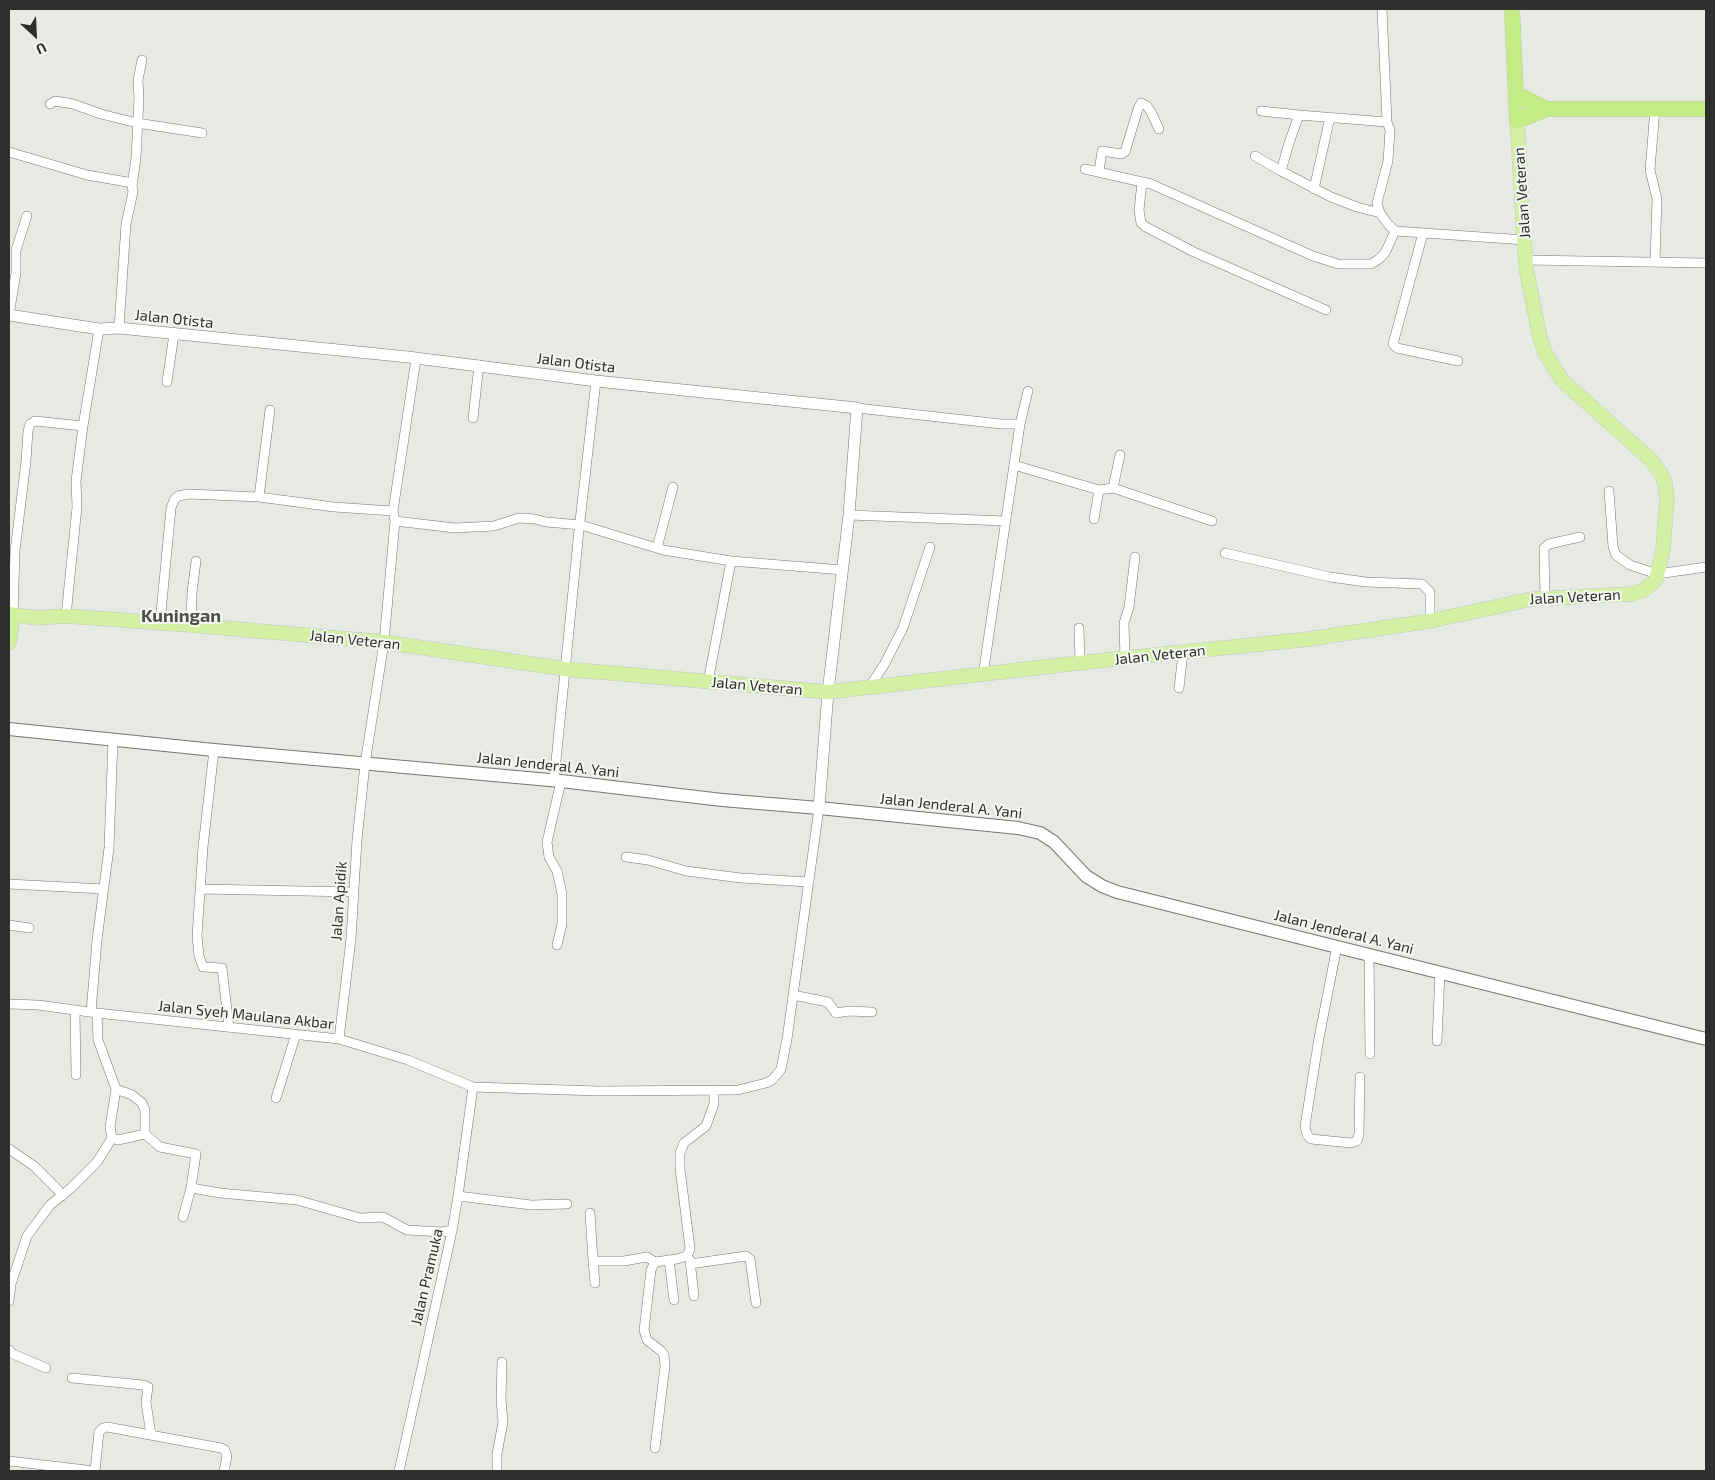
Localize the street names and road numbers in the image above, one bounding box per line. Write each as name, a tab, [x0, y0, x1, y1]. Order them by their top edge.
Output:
street label: Jalan Veteran	[1510, 147, 1534, 239]
street label: Jalan Otista	[134, 306, 214, 332]
street label: Jalan Otista	[536, 349, 616, 377]
street label: Jalan Veteran	[1529, 586, 1621, 608]
street label: Jalan Veteran	[309, 626, 401, 654]
street label: Jalan Veteran	[1114, 641, 1206, 669]
street label: Jalan Veteran	[711, 673, 803, 699]
street label: Jalan Jenderal A. Yani	[476, 749, 620, 781]
street label: Jalan Jenderal A. Yani	[879, 790, 1023, 822]
street label: Jalan Apidik	[327, 861, 351, 941]
street label: Jalan Jenderal A. Yani	[1272, 906, 1416, 958]
street label: Jalan Syeh Maulana Akbar	[157, 997, 335, 1033]
street label: Jalan Pramuka	[407, 1227, 447, 1327]

